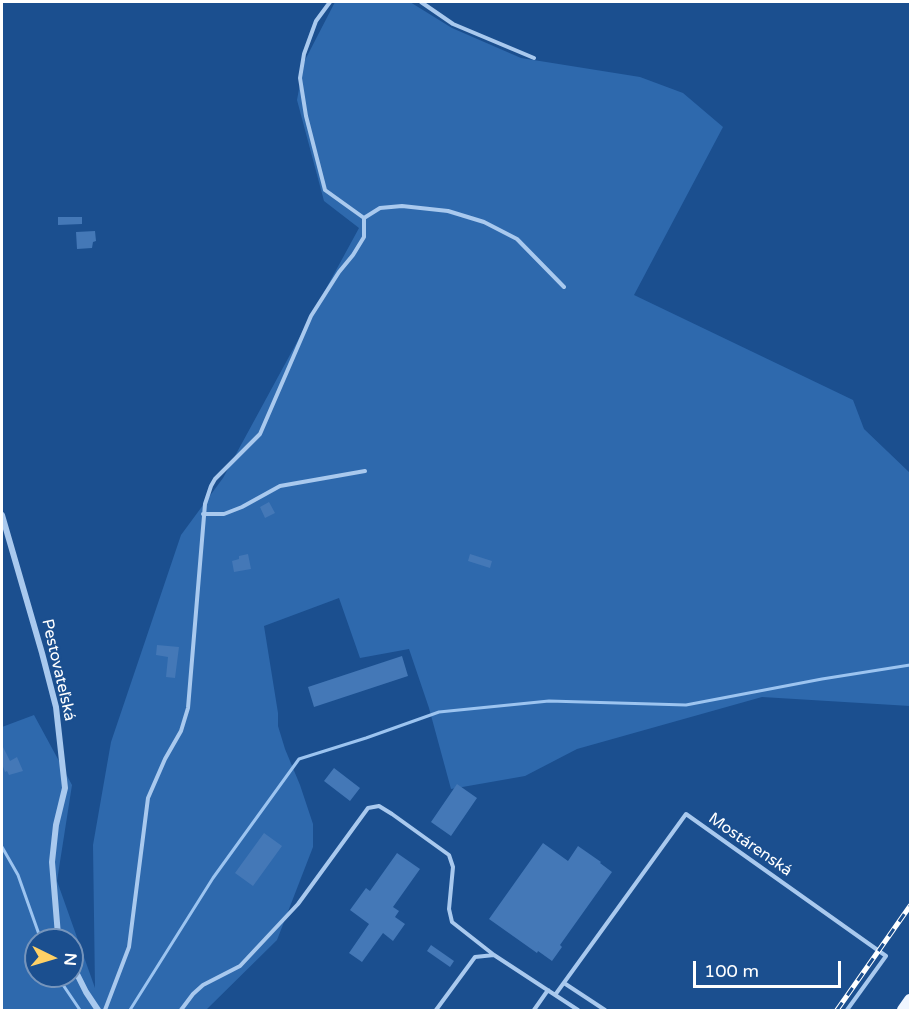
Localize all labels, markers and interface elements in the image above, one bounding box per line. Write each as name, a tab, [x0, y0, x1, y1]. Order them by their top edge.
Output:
street label: Pestovateľská	[37, 617, 79, 723]
street label: Mostárenská	[705, 809, 795, 881]
north arrow	[24, 928, 84, 988]
scale bar	[696, 949, 844, 987]
text: N	[59, 952, 80, 967]
text: 100 m	[704, 960, 759, 982]

